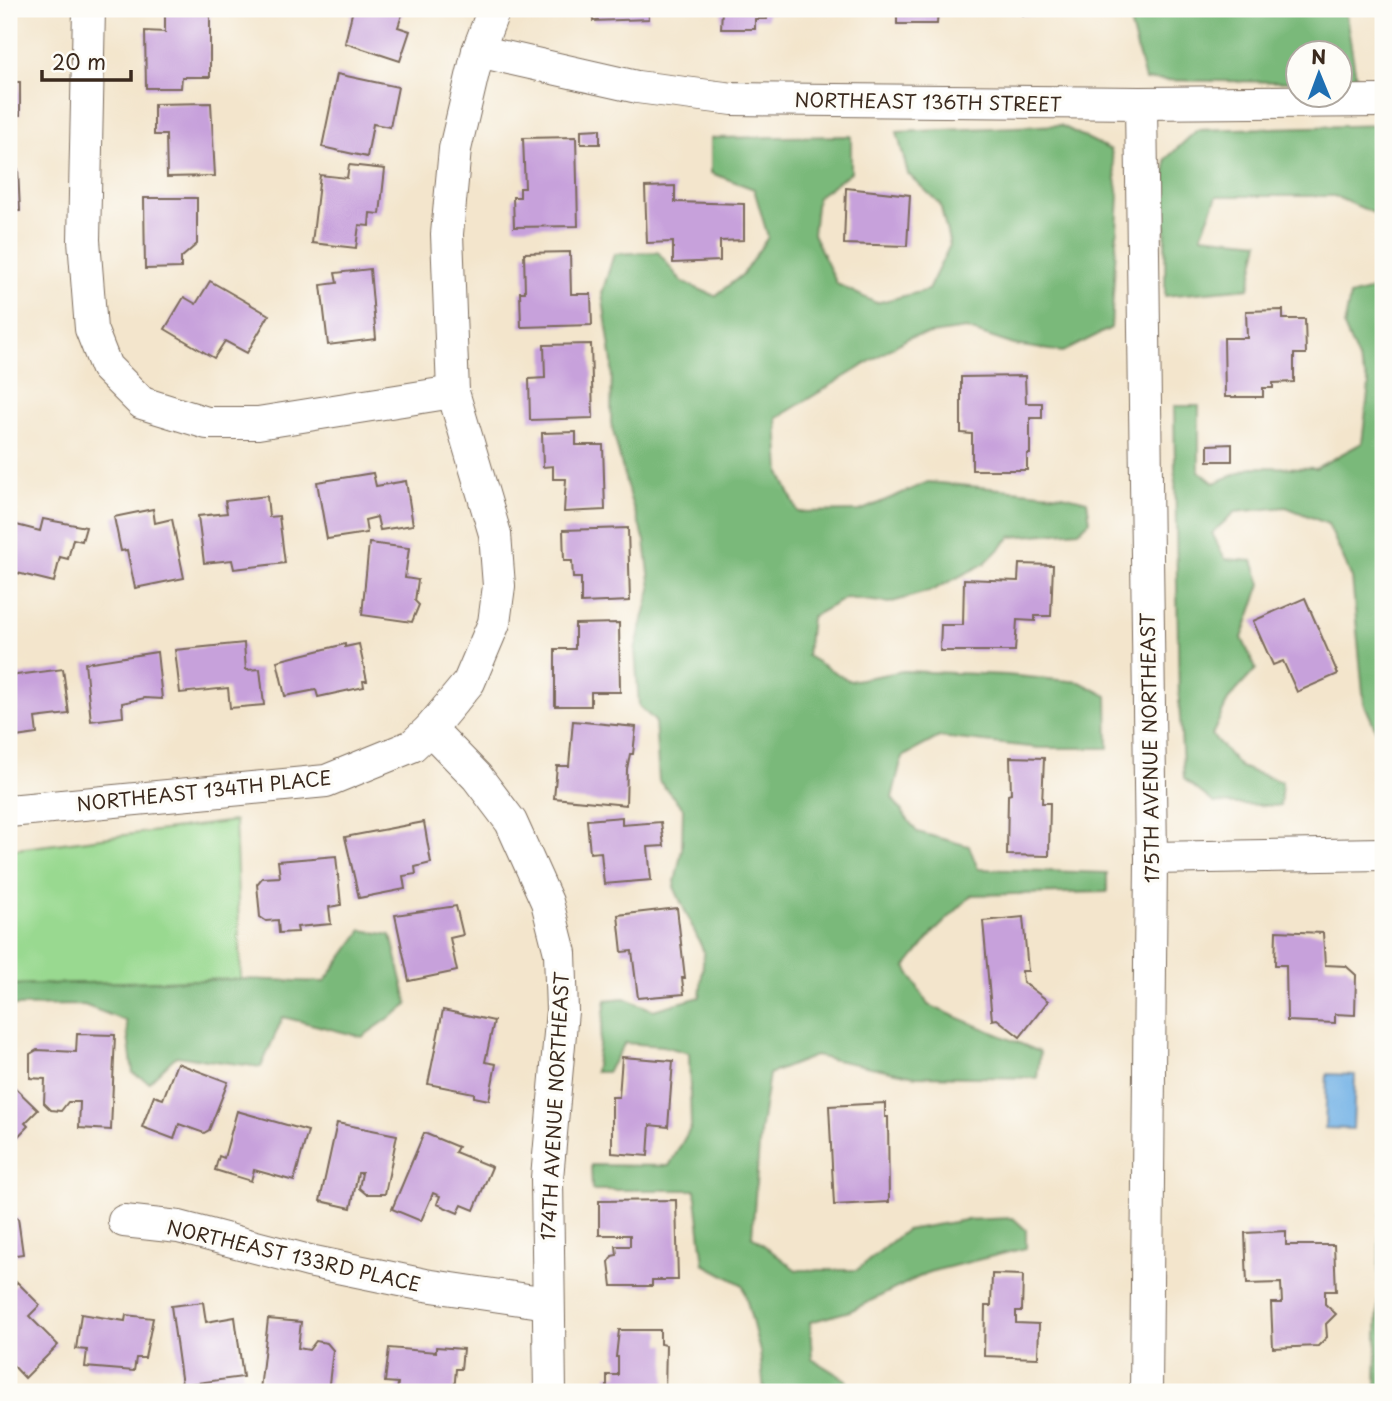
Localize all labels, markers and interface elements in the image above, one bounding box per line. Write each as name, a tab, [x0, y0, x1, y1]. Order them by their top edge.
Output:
scale bar	[42, 38, 131, 82]
north arrow	[1284, 38, 1354, 108]
text: N	[1311, 42, 1326, 70]
text: 20 m	[52, 45, 106, 77]
street label: NORTHEAST 136TH STREET	[794, 85, 1062, 117]
street label: 175TH AVENUE NORTHEAST	[1133, 613, 1165, 883]
street label: NORTHEAST 134TH PLACE	[75, 763, 333, 817]
street label: 174TH AVENUE NORTHEAST	[533, 971, 575, 1241]
street label: NORTHEAST 133RD PLACE	[164, 1212, 424, 1298]

